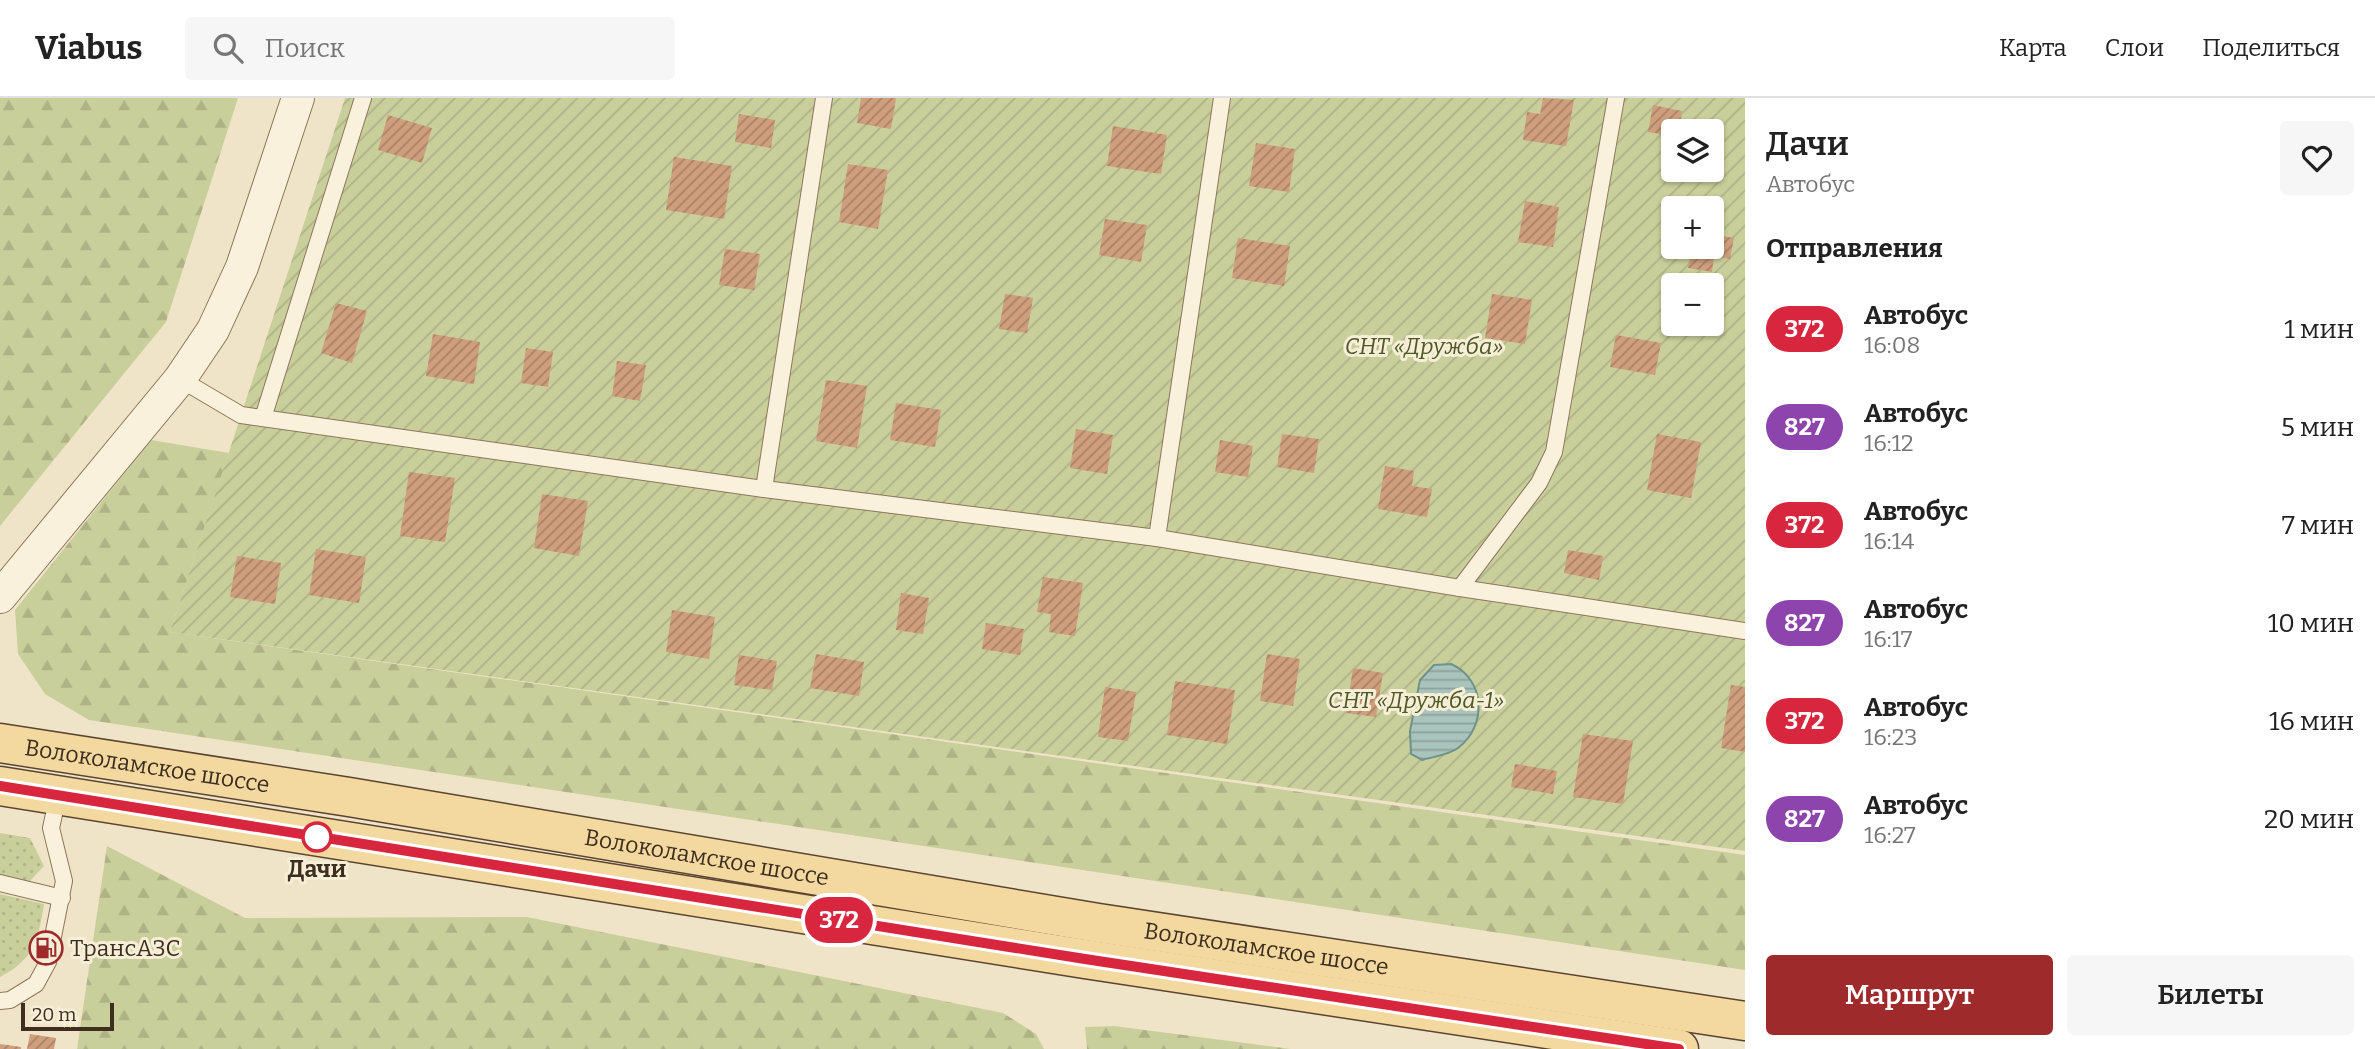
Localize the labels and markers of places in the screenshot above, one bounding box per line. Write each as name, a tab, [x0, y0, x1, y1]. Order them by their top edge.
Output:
marker: Дачи	[302, 822, 332, 852]
place label: Дачи	[288, 855, 346, 883]
fuel station icon: ТрансАЗС	[27, 929, 65, 967]
place label: ТрансАЗС	[70, 934, 180, 962]

